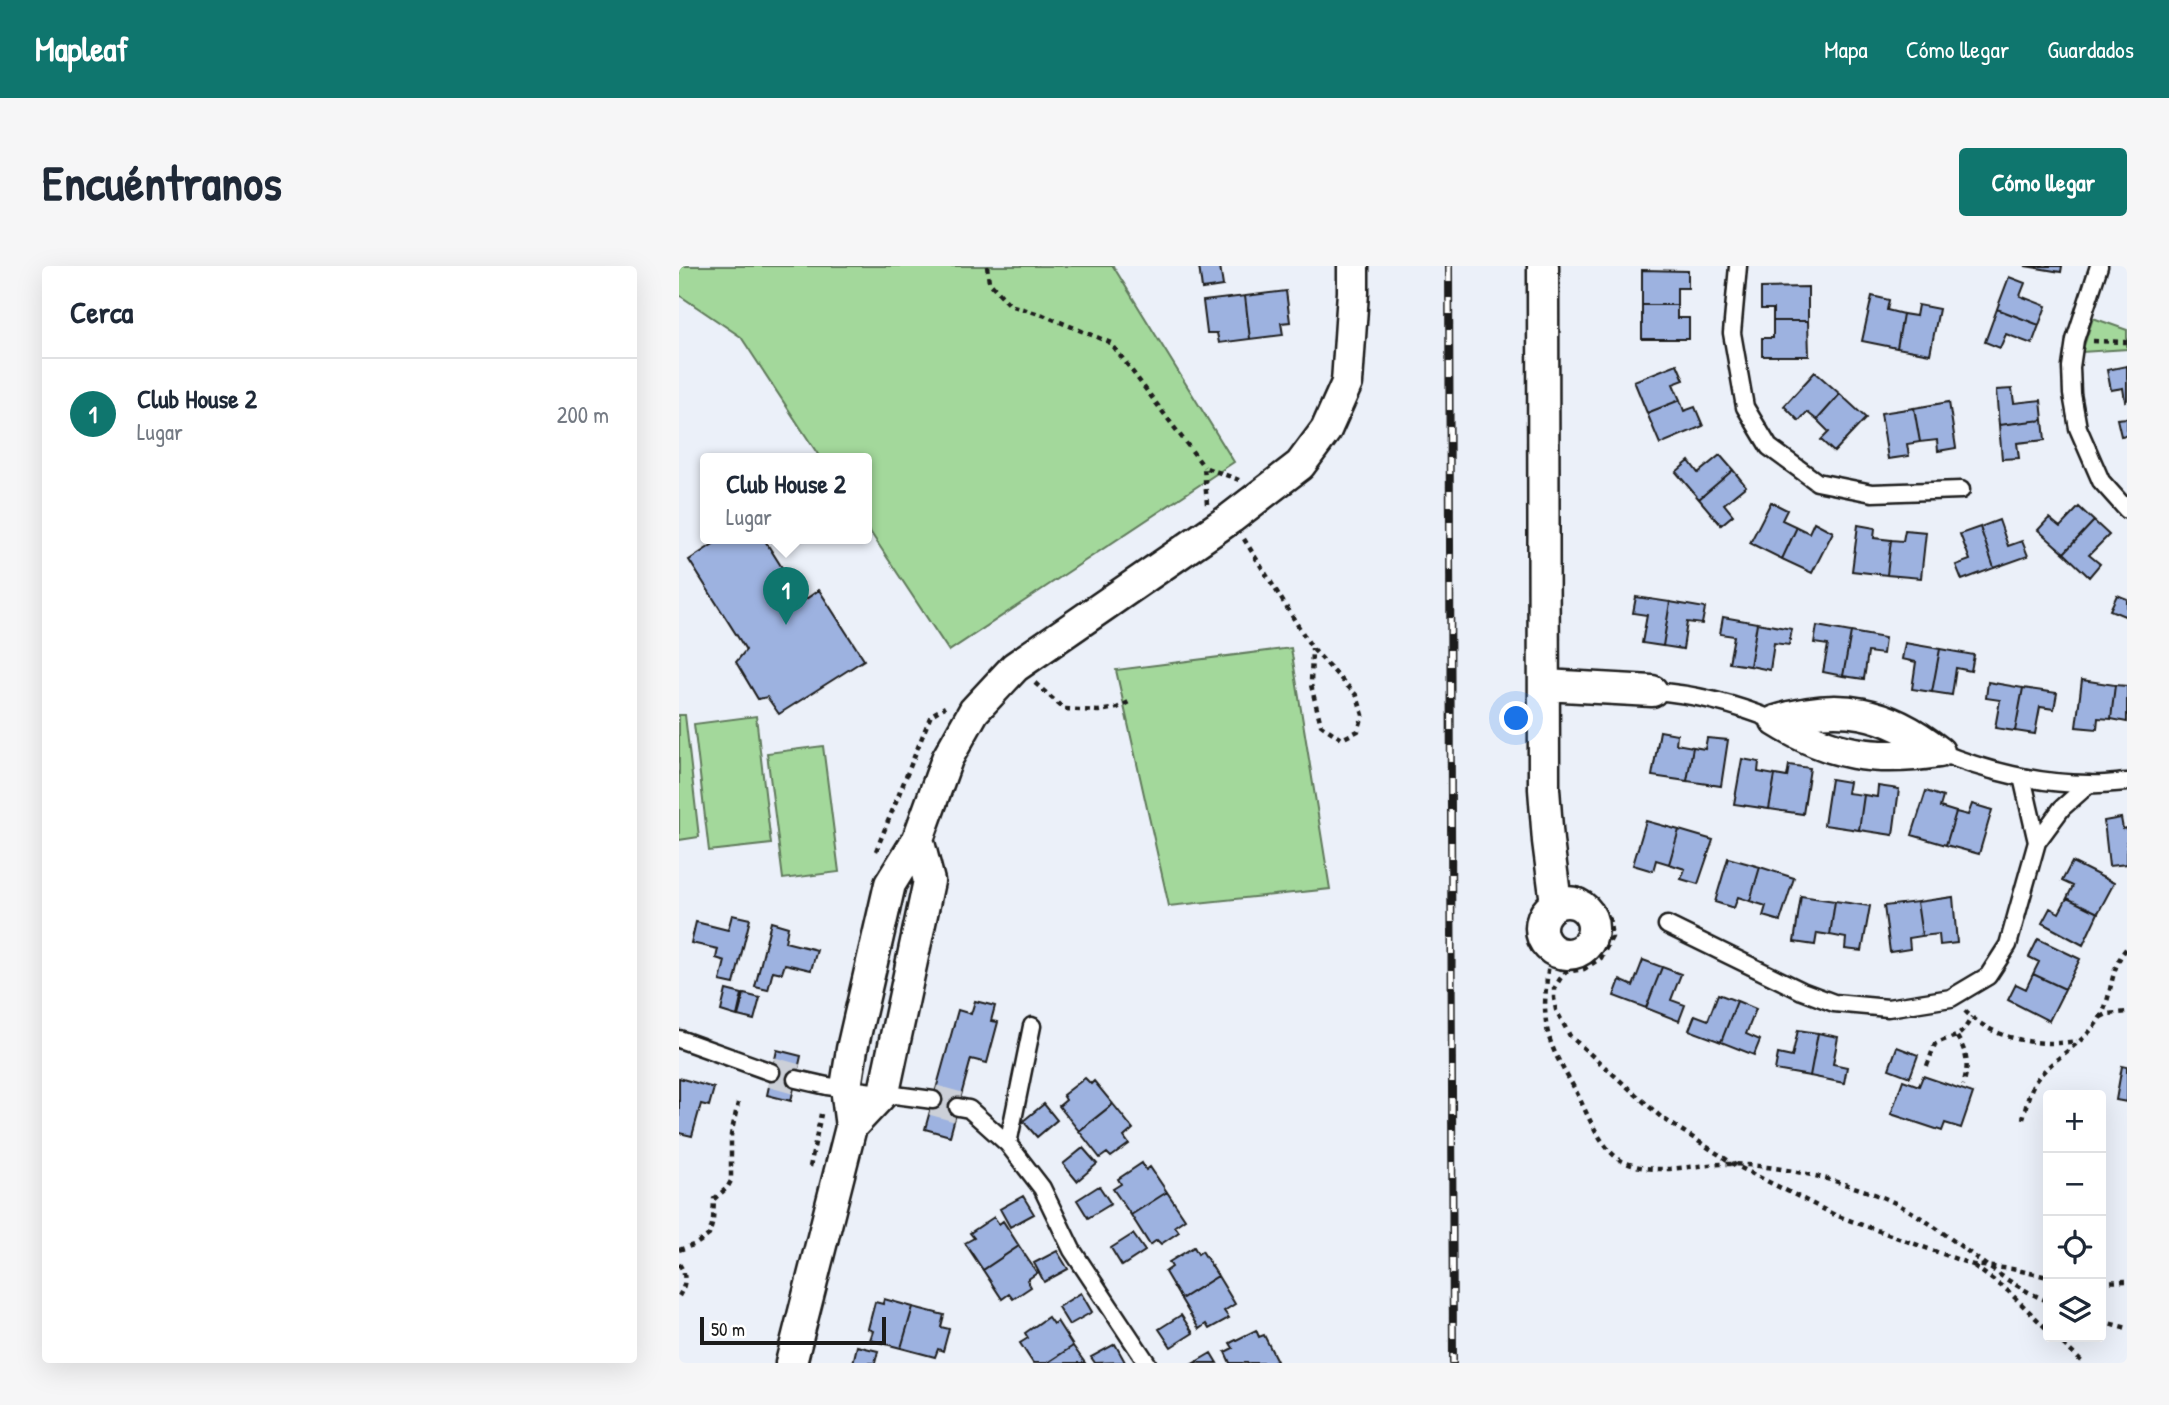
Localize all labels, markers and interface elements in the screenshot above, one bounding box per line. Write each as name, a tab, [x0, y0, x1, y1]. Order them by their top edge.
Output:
text: Mapleaf	[35, 27, 128, 71]
text: Mapa	[1824, 33, 1868, 65]
text: Cómo llegar	[1906, 33, 2009, 65]
text: Guardados	[2047, 33, 2134, 65]
button: Cómo llegar	[1959, 148, 2127, 216]
text: Encuéntranos	[42, 149, 282, 215]
text: Cerca	[70, 292, 133, 332]
text: Club House 2	[137, 381, 257, 416]
text: 1	[89, 399, 97, 430]
text: 200 m	[557, 399, 609, 430]
text: Lugar	[137, 416, 183, 447]
popup	[700, 453, 872, 544]
text: Club House 2	[726, 466, 846, 501]
text: Lugar	[726, 501, 772, 532]
pin: 1	[763, 567, 809, 625]
your location	[1499, 701, 1533, 735]
map controls	[2043, 1090, 2106, 1342]
button: +	[2043, 1090, 2106, 1153]
button: −	[2043, 1153, 2106, 1216]
button: locate	[2043, 1216, 2106, 1279]
button: layers	[2043, 1279, 2106, 1342]
scale bar	[700, 1314, 885, 1346]
text: 50 m	[711, 1316, 745, 1342]

